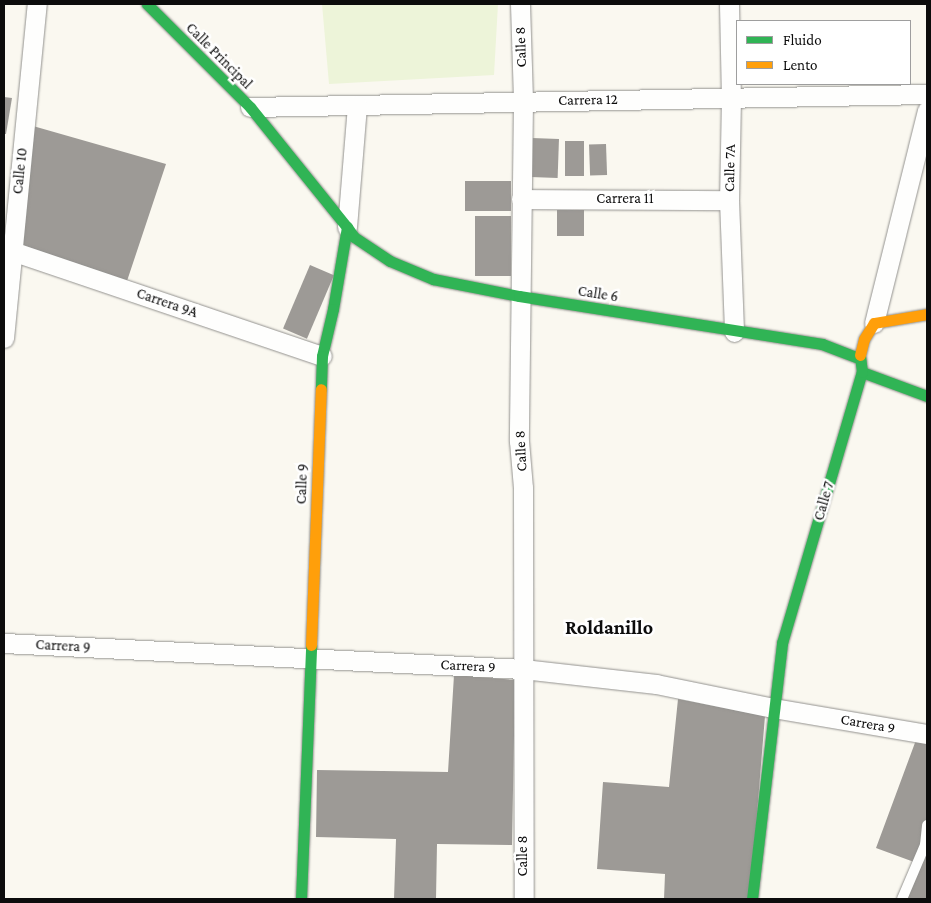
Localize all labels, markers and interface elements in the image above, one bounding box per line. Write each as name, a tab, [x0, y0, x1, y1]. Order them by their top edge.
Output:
street label: Calle Principal	[182, 19, 256, 93]
legend	[736, 20, 911, 85]
street label: Calle 8	[511, 26, 531, 68]
text: Fluido	[783, 32, 822, 48]
text: Lento	[783, 57, 817, 73]
street label: Carrera 12	[558, 90, 618, 110]
street label: Calle 7A	[721, 144, 739, 192]
street label: Calle 10	[9, 147, 31, 195]
street label: Carrera 11	[596, 190, 654, 208]
street label: Calle 6	[577, 282, 619, 306]
street label: Carrera 9A	[134, 284, 200, 322]
street label: Calle 8	[511, 430, 531, 472]
street label: Calle 9	[292, 463, 312, 505]
street label: Calle 7	[810, 479, 838, 523]
district label: Roldanillo	[565, 615, 653, 639]
street label: Carrera 9	[35, 636, 91, 656]
street label: Carrera 9	[440, 656, 496, 676]
street label: Carrera 9	[839, 710, 897, 738]
street label: Calle 8	[514, 835, 532, 877]

